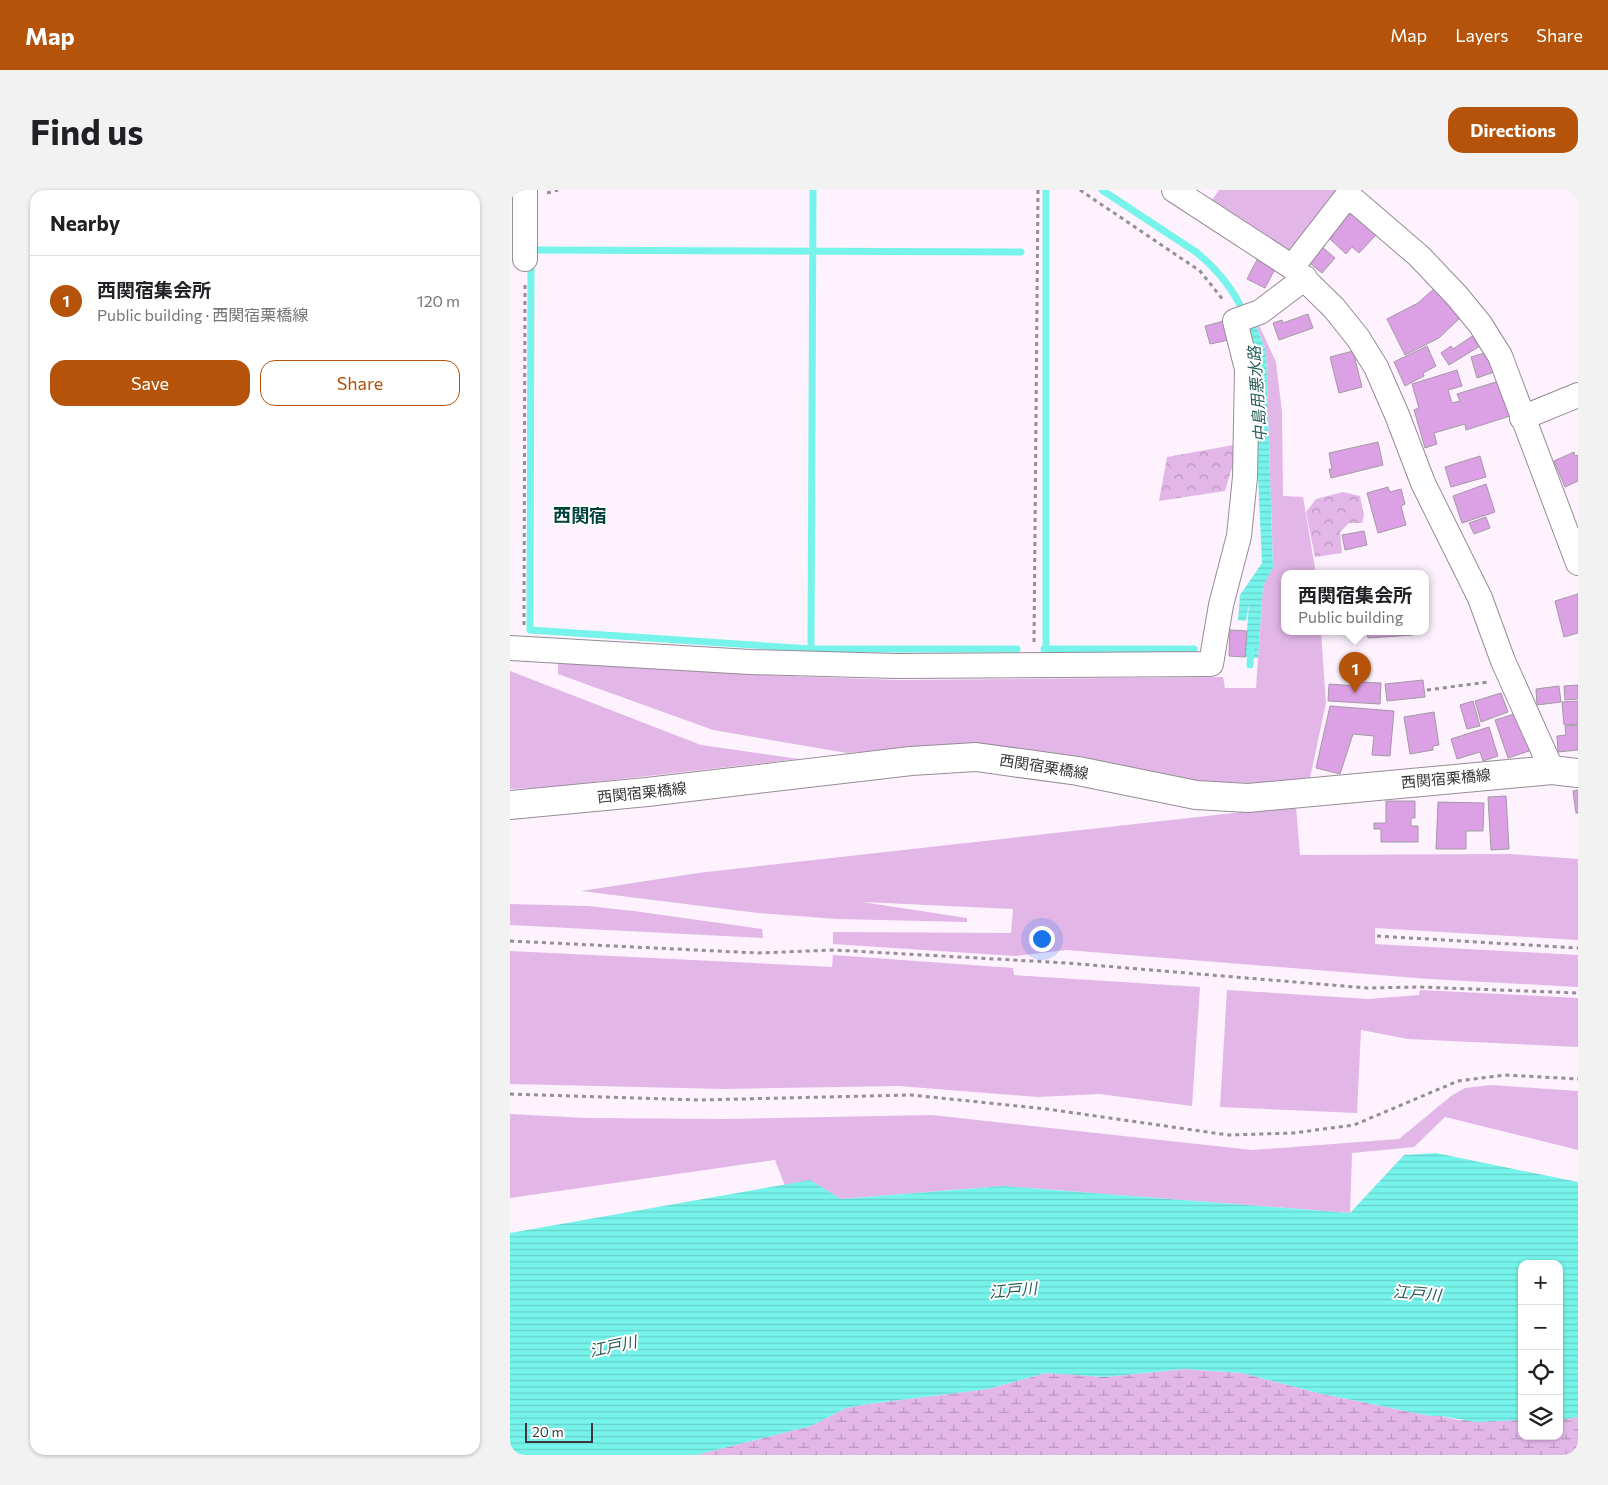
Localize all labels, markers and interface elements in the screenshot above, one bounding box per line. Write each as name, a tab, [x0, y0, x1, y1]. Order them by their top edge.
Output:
text: Map	[25, 21, 75, 50]
text: Map	[1390, 24, 1427, 46]
text: Layers	[1455, 24, 1508, 46]
text: Share	[1536, 24, 1583, 46]
button: Directions	[1448, 107, 1578, 153]
text: Find us	[30, 109, 144, 152]
text: Nearby	[50, 210, 120, 235]
text: 西関宿集会所	[97, 278, 211, 301]
text: 1	[62, 291, 70, 310]
text: 120 m	[417, 291, 460, 310]
text: Public building · 西関宿栗橋線	[97, 305, 308, 324]
water label: 中島用悪水路	[1244, 344, 1269, 443]
button: Save	[50, 360, 250, 406]
button: Share	[260, 360, 460, 406]
district label: 西関宿	[553, 504, 607, 526]
popup	[1281, 570, 1429, 635]
text: 西関宿集会所	[1298, 583, 1412, 606]
text: Public building	[1298, 607, 1403, 626]
pin: 1	[1339, 652, 1371, 693]
street label: 西関宿栗橋線	[998, 750, 1090, 782]
street label: 西関宿栗橋線	[1400, 765, 1492, 791]
street label: 西関宿栗橋線	[596, 778, 688, 806]
your location	[1029, 926, 1055, 952]
map controls	[1518, 1260, 1563, 1440]
button: +	[1518, 1260, 1563, 1305]
water label: 江戸川	[988, 1278, 1040, 1301]
water label: 江戸川	[1392, 1281, 1444, 1304]
button: −	[1518, 1305, 1563, 1350]
water label: 江戸川	[587, 1331, 640, 1360]
button: locate	[1518, 1350, 1563, 1395]
button: layers	[1518, 1395, 1563, 1440]
scale bar	[525, 1420, 592, 1443]
text: 20 m	[532, 1423, 564, 1440]

